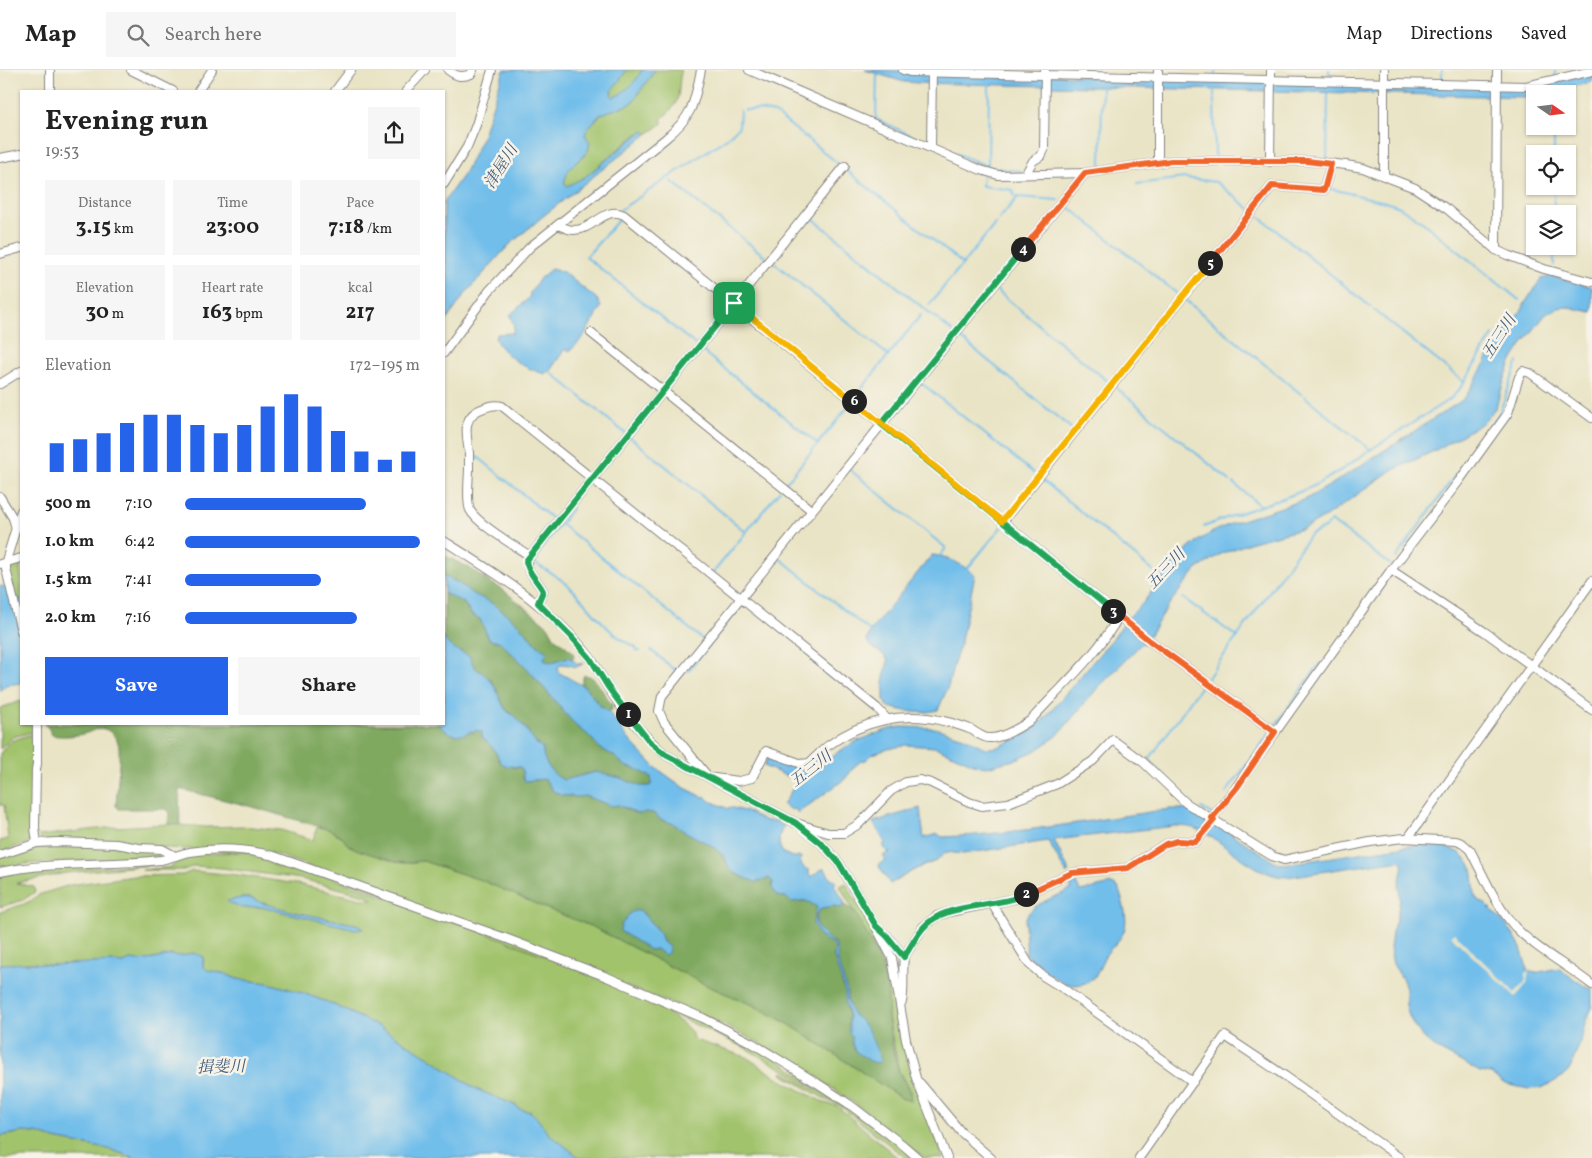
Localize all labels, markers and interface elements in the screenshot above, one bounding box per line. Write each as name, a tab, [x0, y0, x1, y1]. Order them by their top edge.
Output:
search box	[106, 12, 456, 57]
text: Map	[25, 18, 76, 52]
icon: search	[124, 21, 152, 49]
text: Search here	[164, 22, 262, 48]
text: Map	[1346, 22, 1382, 47]
text: Directions	[1410, 22, 1493, 47]
text: Saved	[1521, 22, 1567, 47]
north arrow	[1526, 85, 1576, 135]
map controls	[1526, 85, 1576, 255]
text: Evening run	[45, 102, 209, 141]
button: share	[368, 107, 420, 159]
water label: 津屋川	[480, 139, 525, 193]
text: 19:53	[45, 141, 79, 163]
button: locate	[1526, 145, 1576, 195]
text: Distance	[78, 194, 132, 213]
text: Time	[217, 194, 248, 213]
text: Pace	[346, 194, 374, 213]
button: layers	[1526, 205, 1576, 255]
text: 3.15	[76, 213, 111, 242]
text: 23:00	[206, 213, 259, 242]
text: 7:18	[328, 213, 364, 242]
text: km	[111, 220, 134, 239]
text: /km	[364, 220, 392, 239]
pin: 4	[1010, 236, 1036, 262]
text: 4	[1019, 240, 1028, 259]
pin: 5	[1198, 250, 1222, 276]
text: 5	[1207, 254, 1214, 273]
text: Elevation	[76, 279, 134, 298]
text: Heart rate	[202, 279, 263, 298]
text: kcal	[348, 279, 373, 298]
pin	[713, 282, 755, 324]
icon: arrive	[720, 289, 748, 317]
text: 30	[86, 298, 109, 327]
text: 163	[202, 298, 232, 327]
text: 217	[345, 298, 375, 327]
text: m	[109, 305, 124, 324]
text: bpm	[232, 305, 263, 324]
water label: 五三川	[1477, 309, 1523, 363]
text: Elevation	[45, 355, 112, 377]
text: 172–195 m	[349, 355, 420, 377]
pin: 6	[842, 388, 866, 414]
text: 6	[851, 392, 858, 411]
text: 500 m	[45, 493, 91, 515]
text: 7:10	[125, 493, 152, 515]
text: 1.0 km	[45, 531, 94, 553]
text: 6:42	[125, 531, 155, 553]
water label: 五三川	[1142, 543, 1192, 594]
text: 1.5 km	[45, 569, 92, 591]
text: 7:41	[125, 569, 152, 591]
pin: 3	[1100, 598, 1126, 624]
text: 3	[1110, 602, 1117, 621]
text: 2.0 km	[45, 607, 96, 629]
text: 7:16	[125, 607, 151, 629]
button: Save	[45, 657, 228, 715]
button: Share	[238, 657, 420, 715]
pin: 1	[616, 702, 640, 726]
text: 1	[626, 705, 631, 724]
water label: 五三川	[786, 745, 838, 793]
pin: 2	[1014, 882, 1038, 906]
text: 2	[1023, 885, 1030, 904]
water label: 揖斐川	[197, 1056, 247, 1080]

